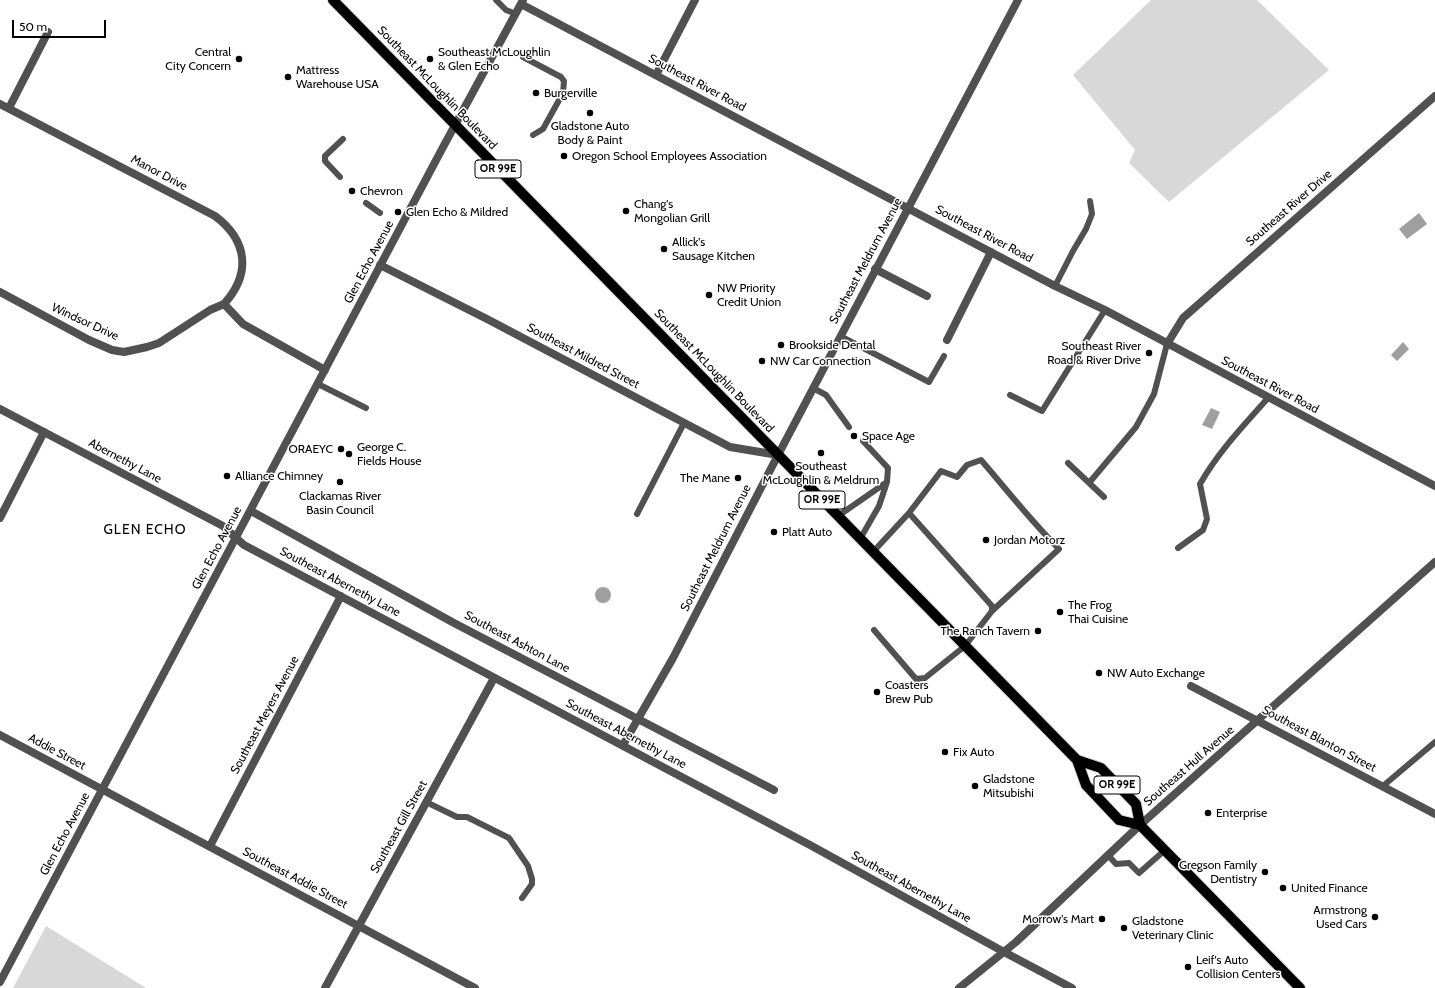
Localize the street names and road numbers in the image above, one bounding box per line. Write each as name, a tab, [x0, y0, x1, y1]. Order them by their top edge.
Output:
street label: Southeast McLoughlin Boulevard	[374, 23, 500, 153]
street label: Southeast River Road	[646, 51, 748, 115]
street label: Manor Drive	[128, 152, 190, 194]
road number: OR 99E	[475, 160, 521, 178]
street label: Southeast River Drive	[1243, 167, 1335, 249]
street label: Southeast Meldrum Avenue	[827, 196, 905, 326]
street label: Southeast River Road	[933, 202, 1035, 266]
street label: Glen Echo Avenue	[341, 218, 397, 306]
street label: Windsor Drive	[49, 300, 121, 344]
street label: Southeast McLoughlin Boulevard	[651, 306, 777, 436]
street label: Southeast Mildred Street	[524, 320, 642, 392]
street label: Southeast River Road	[1219, 353, 1321, 417]
street label: Abernethy Lane	[86, 436, 164, 486]
street label: Southeast Meldrum Avenue	[678, 482, 754, 614]
road number: OR 99E	[799, 491, 845, 509]
street label: Glen Echo Avenue	[189, 504, 245, 592]
street label: Southeast Abernethy Lane	[277, 544, 403, 620]
street label: Southeast Ashton Lane	[462, 608, 572, 676]
street label: Southeast Meyers Avenue	[228, 654, 302, 776]
street label: Southeast Abernethy Lane	[563, 696, 689, 772]
street label: Southeast Blanton Street	[1259, 703, 1379, 775]
street label: Southeast Hull Avenue	[1141, 723, 1237, 809]
street label: Addie Street	[26, 731, 88, 773]
road number: OR 99E	[1094, 776, 1140, 794]
street label: Southeast Gill Street	[368, 778, 430, 876]
street label: Glen Echo Avenue	[37, 790, 93, 878]
street label: Southeast Addie Street	[240, 844, 350, 912]
street label: Southeast Abernethy Lane	[849, 848, 973, 926]

